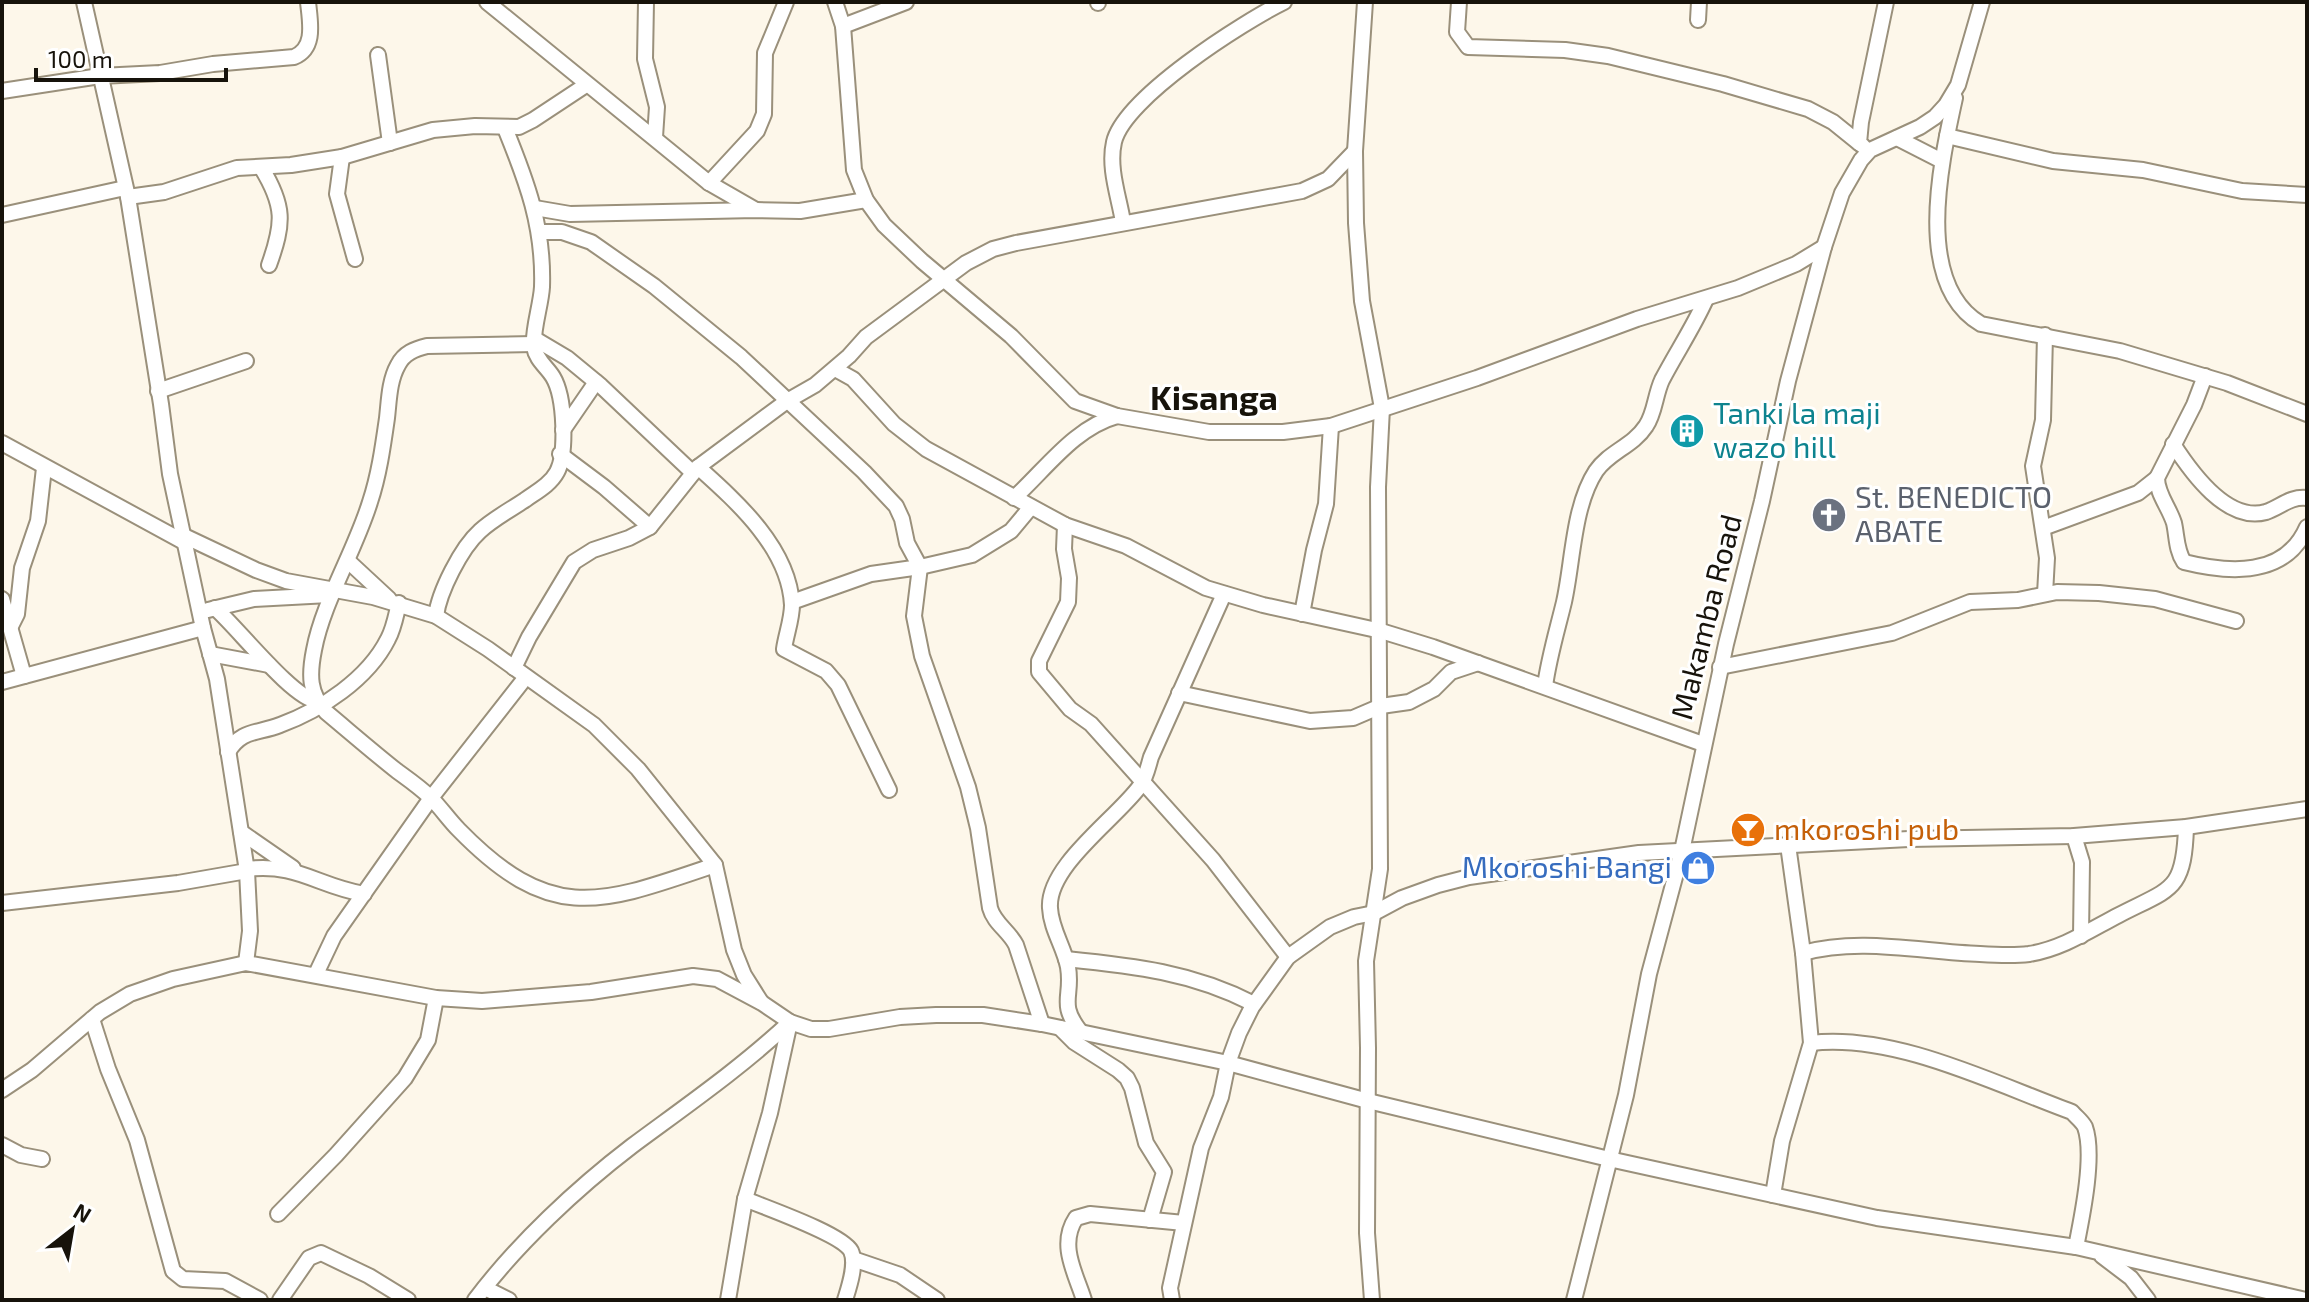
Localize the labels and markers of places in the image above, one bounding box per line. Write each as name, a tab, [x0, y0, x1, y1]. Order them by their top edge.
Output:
place label: Tanki la maji wazo hill	[1713, 394, 1881, 464]
building icon: Tanki la maji wazo hill	[1668, 412, 1706, 450]
place label: St. BENEDICTO ABATE	[1855, 478, 2052, 548]
church icon: St. BENEDICTO ABATE	[1810, 496, 1848, 534]
place label: mkoroshi pub	[1774, 810, 1959, 846]
bar icon: mkoroshi pub	[1729, 811, 1767, 849]
place label: Mkoroshi Bangi	[1462, 848, 1672, 884]
shop icon: Mkoroshi Bangi	[1679, 849, 1717, 887]

